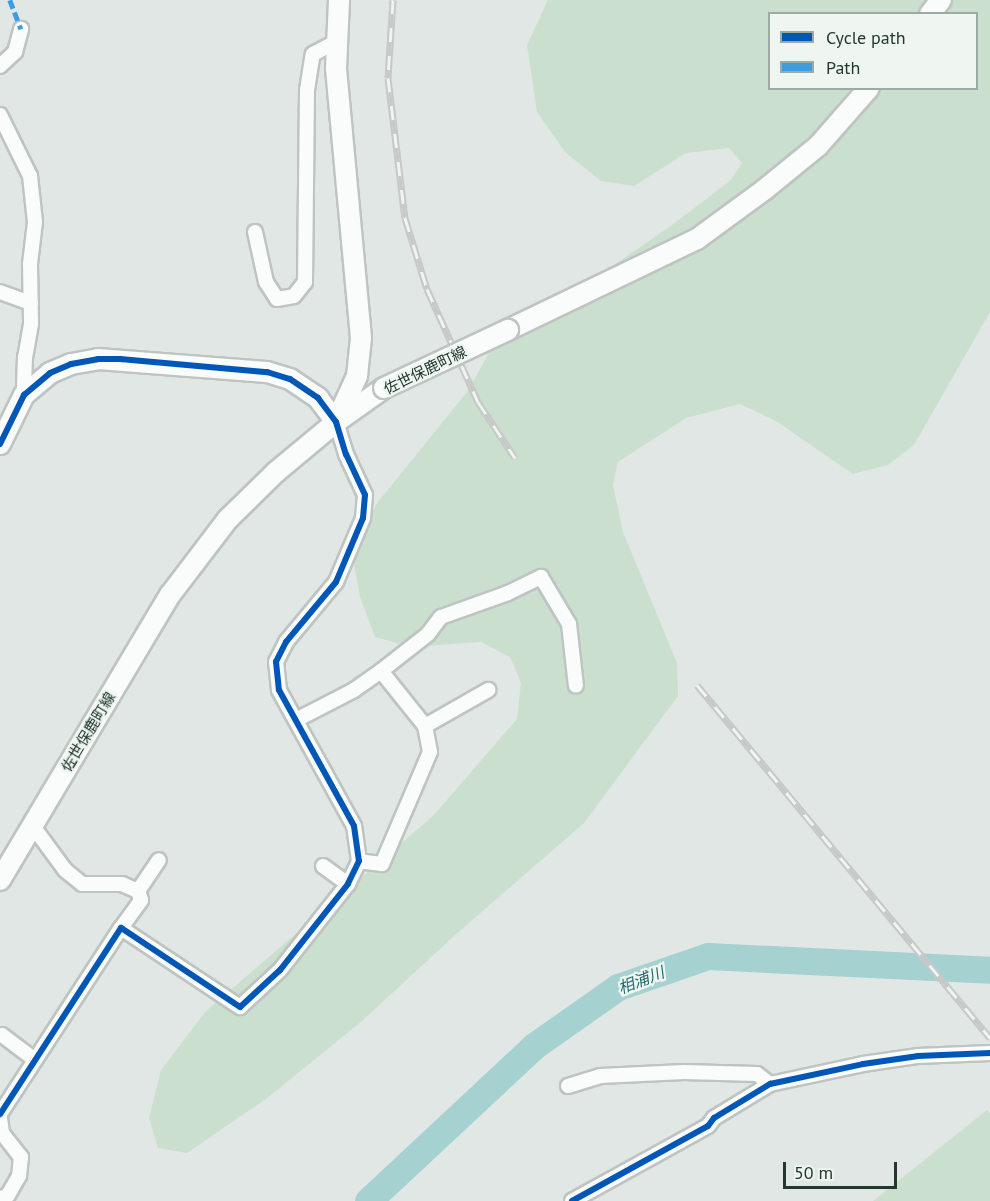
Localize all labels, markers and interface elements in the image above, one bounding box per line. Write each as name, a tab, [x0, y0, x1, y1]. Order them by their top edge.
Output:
legend	[768, 12, 978, 90]
text: Cycle path	[826, 26, 906, 49]
text: Path	[826, 56, 860, 79]
street label: 佐世保鹿町線	[381, 342, 469, 398]
street label: 佐世保鹿町線	[57, 689, 119, 775]
water label: 相浦川	[615, 962, 667, 998]
scale bar	[786, 1150, 900, 1188]
text: 50 m	[794, 1161, 833, 1184]

